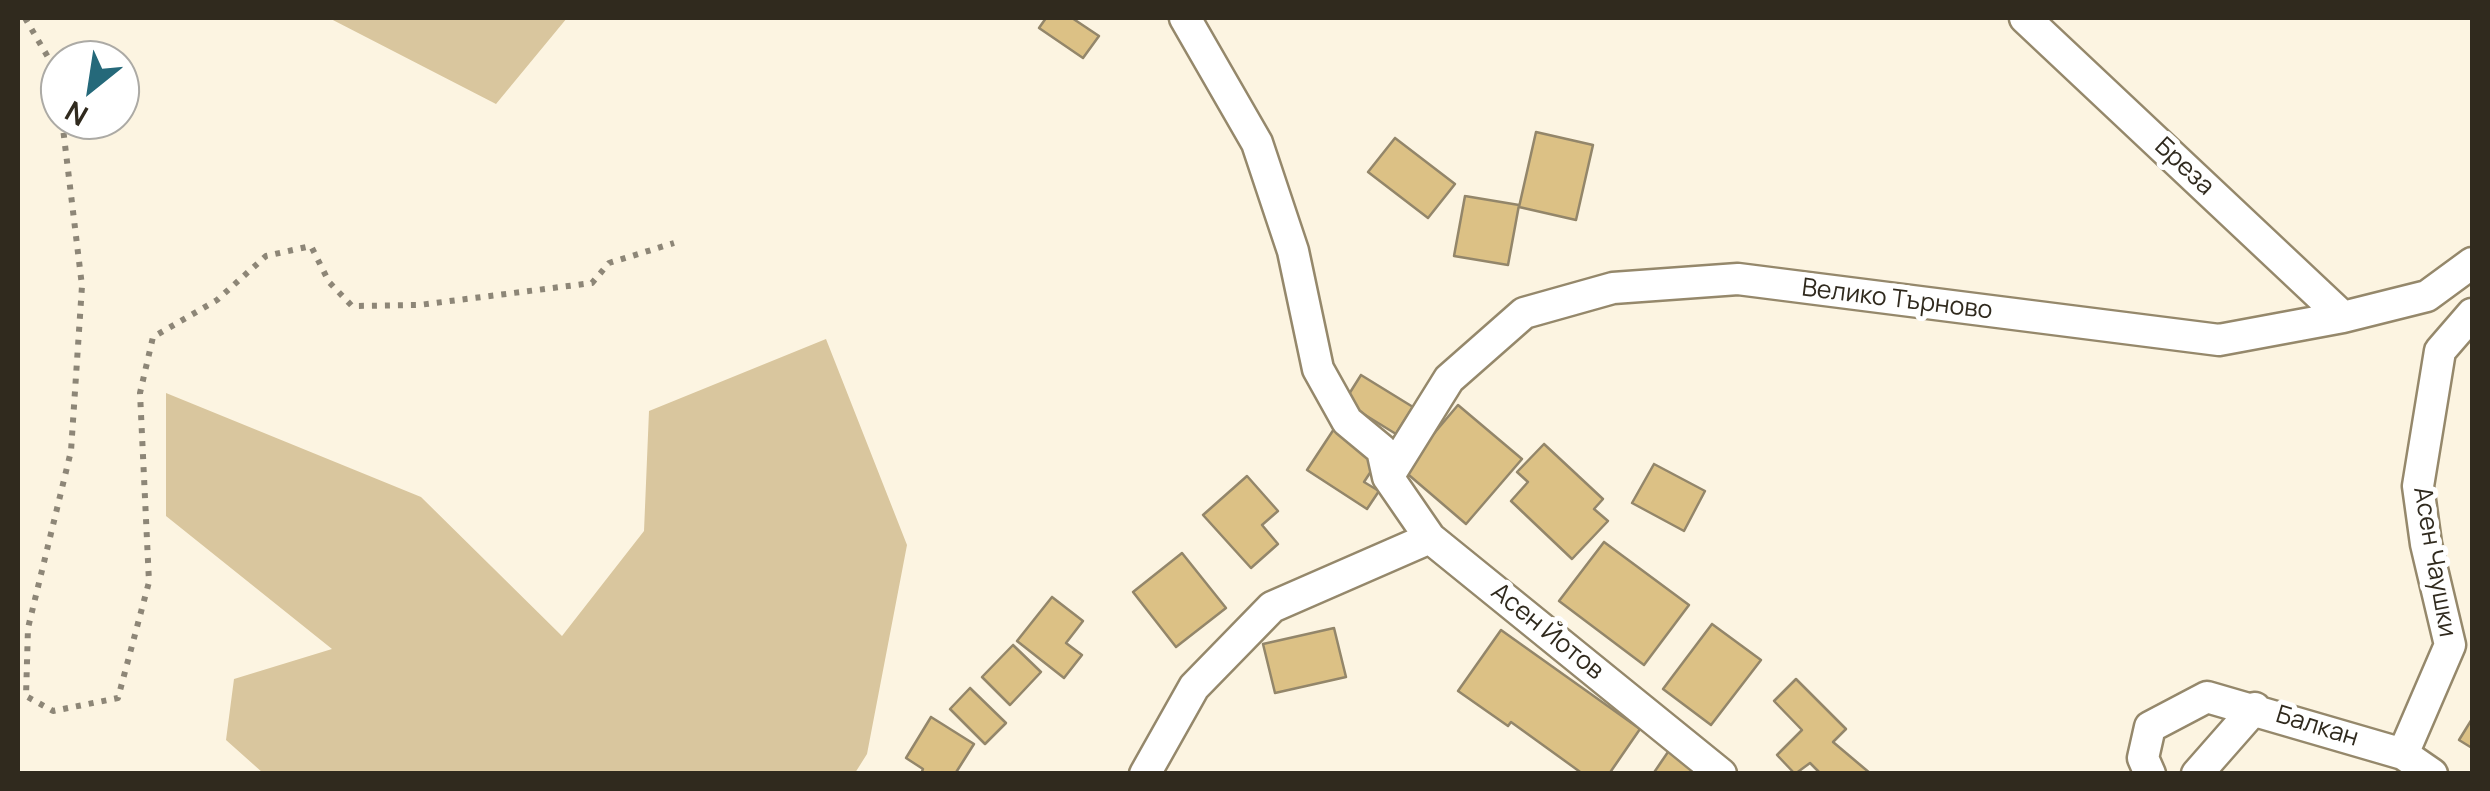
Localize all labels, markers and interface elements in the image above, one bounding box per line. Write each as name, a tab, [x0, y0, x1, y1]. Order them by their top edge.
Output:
north arrow	[40, 40, 140, 140]
text: N	[58, 93, 94, 136]
street label: Бреза	[2148, 132, 2220, 202]
street label: Велико Търново	[1800, 273, 1994, 327]
street label: Асен Чаушки	[2406, 484, 2462, 640]
street label: Асен Йотов	[1485, 577, 1609, 687]
street label: Балкан	[2272, 700, 2362, 754]

